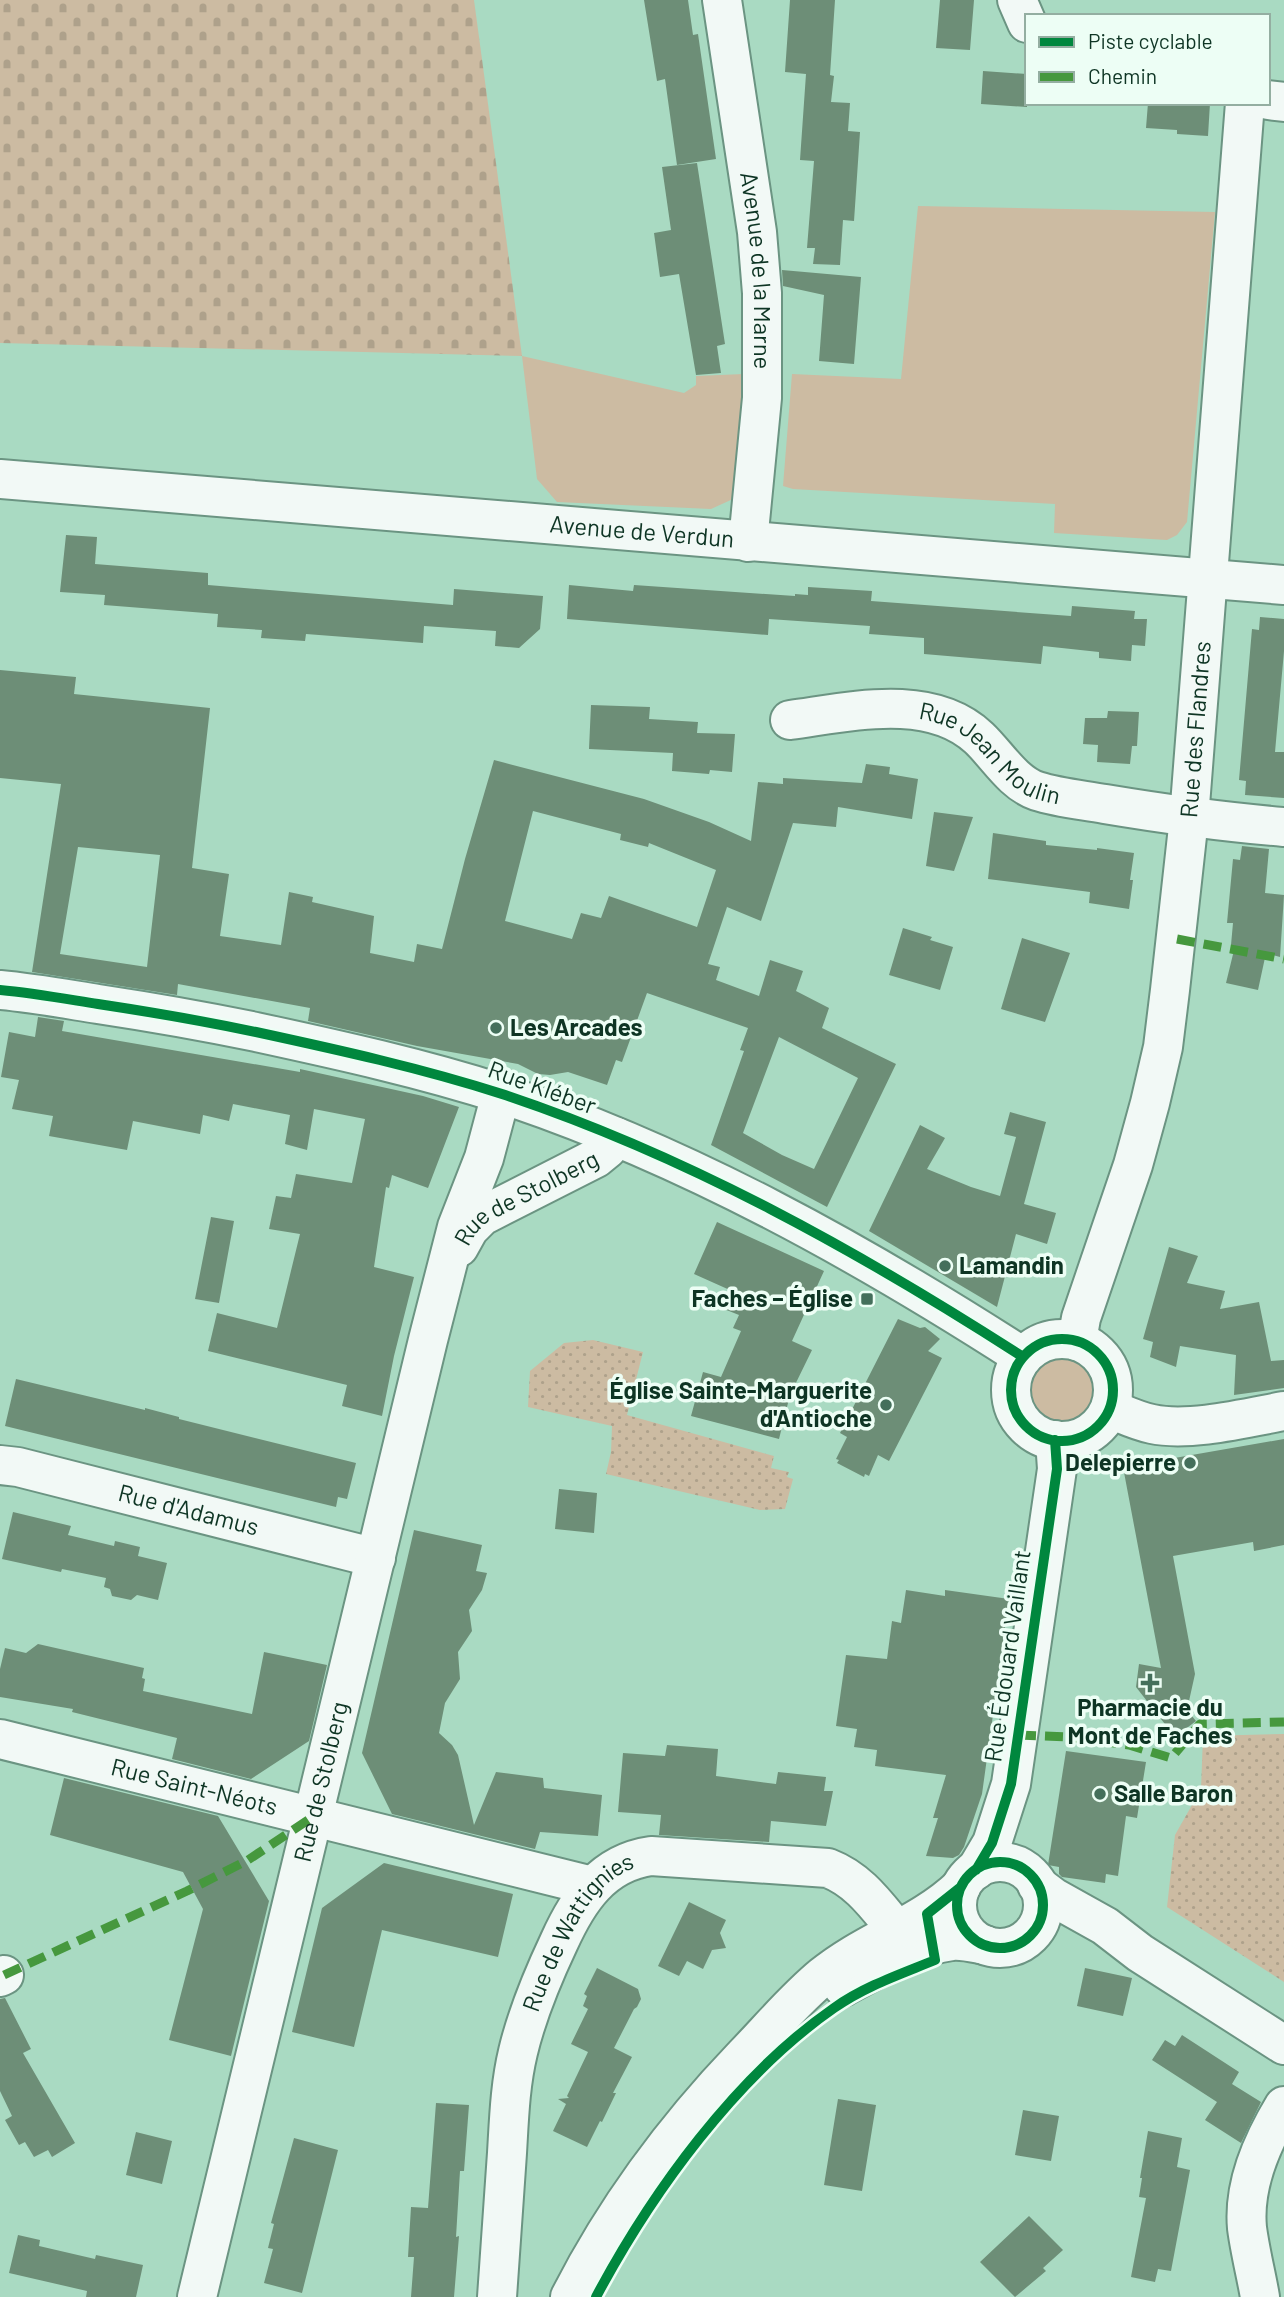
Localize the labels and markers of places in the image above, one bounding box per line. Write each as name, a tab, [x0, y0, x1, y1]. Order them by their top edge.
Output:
place label: Les Arcades	[510, 1012, 643, 1041]
marker: Les Arcades	[488, 1020, 504, 1036]
place label: Lamandin	[959, 1250, 1064, 1279]
marker: Lamandin	[937, 1258, 953, 1274]
place label: Faches – Église	[692, 1283, 853, 1312]
marker: Faches – Église	[859, 1291, 875, 1307]
place label: Église Sainte-Marguerite d'Antioche	[609, 1375, 872, 1432]
marker: Église Sainte-Marguerite d'Antioche	[878, 1397, 894, 1413]
place label: Delepierre	[1065, 1447, 1176, 1476]
marker: Delepierre	[1182, 1455, 1198, 1471]
marker: Pharmacie du Mont de Faches	[1142, 1675, 1158, 1691]
place label: Pharmacie du Mont de Faches	[1068, 1692, 1232, 1749]
place label: Salle Baron	[1114, 1778, 1233, 1807]
marker: Salle Baron	[1092, 1786, 1108, 1802]

